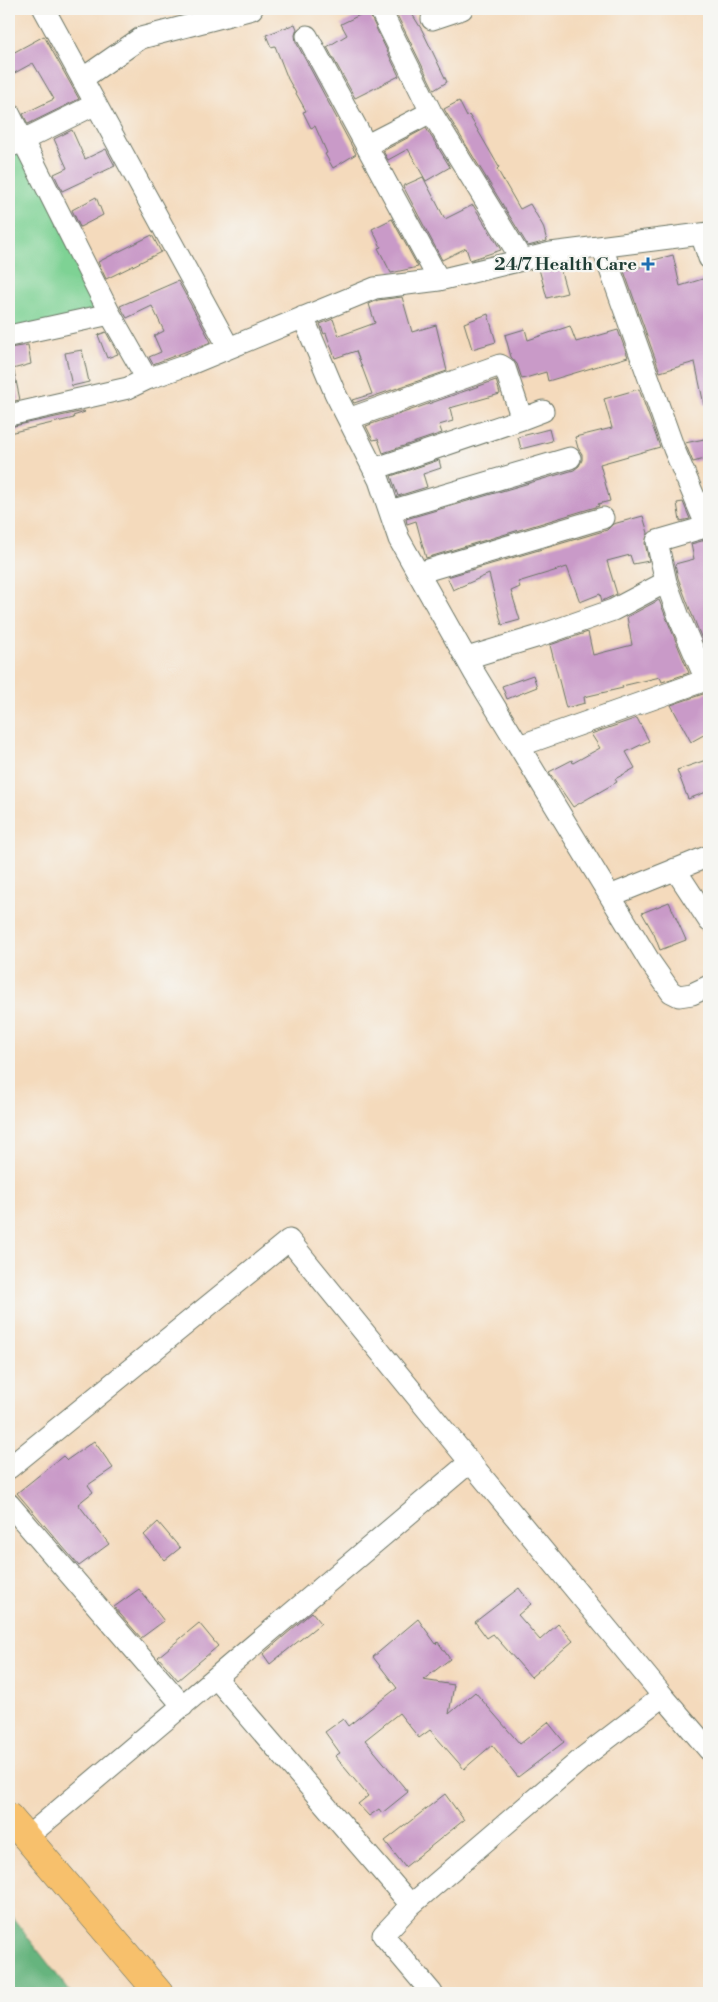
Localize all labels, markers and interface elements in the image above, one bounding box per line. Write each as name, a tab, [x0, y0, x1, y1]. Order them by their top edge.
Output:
place label: 24/7 Health Care	[494, 253, 637, 276]
marker: 24/7 Health Care	[641, 257, 655, 271]

